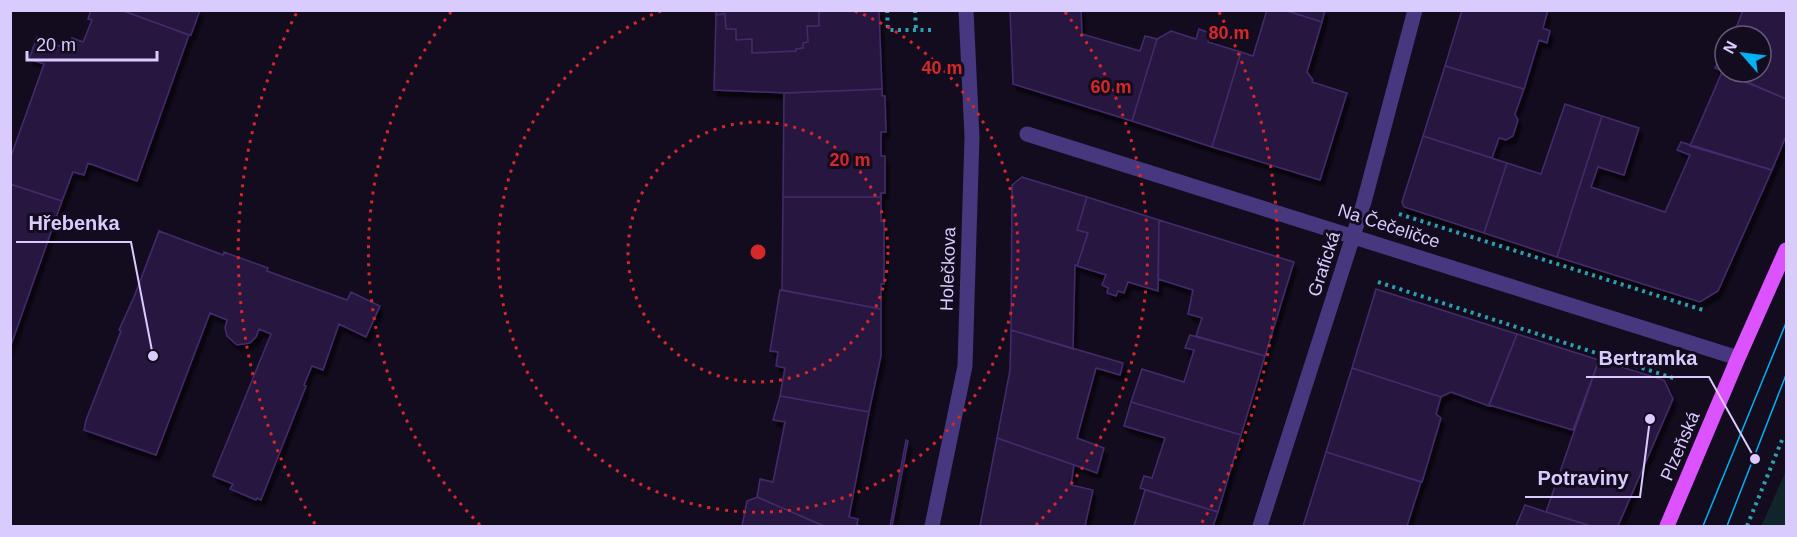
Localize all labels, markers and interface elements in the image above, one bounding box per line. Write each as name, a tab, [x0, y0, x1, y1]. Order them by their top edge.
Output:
text: 80 m	[1208, 23, 1250, 43]
scale bar	[27, 24, 158, 62]
north arrow	[1713, 24, 1773, 84]
text: 20 m	[36, 35, 76, 55]
text: N	[1720, 38, 1740, 56]
text: 40 m	[921, 58, 963, 78]
text: 60 m	[1090, 77, 1132, 97]
text: 20 m	[829, 150, 871, 170]
street label: Na Čečeličce	[1335, 199, 1443, 252]
callout: Hřebenka	[16, 204, 131, 242]
text: Hřebenka	[28, 212, 120, 234]
street label: Holečkova	[937, 226, 959, 311]
street label: Grafická	[1304, 228, 1344, 299]
centre of rings	[748, 242, 768, 262]
callout: Bertramka	[1586, 339, 1709, 377]
text: Bertramka	[1599, 347, 1698, 369]
street label: Plzeňská	[1657, 408, 1704, 484]
callout: Potraviny	[1525, 459, 1640, 497]
text: Potraviny	[1537, 467, 1629, 489]

